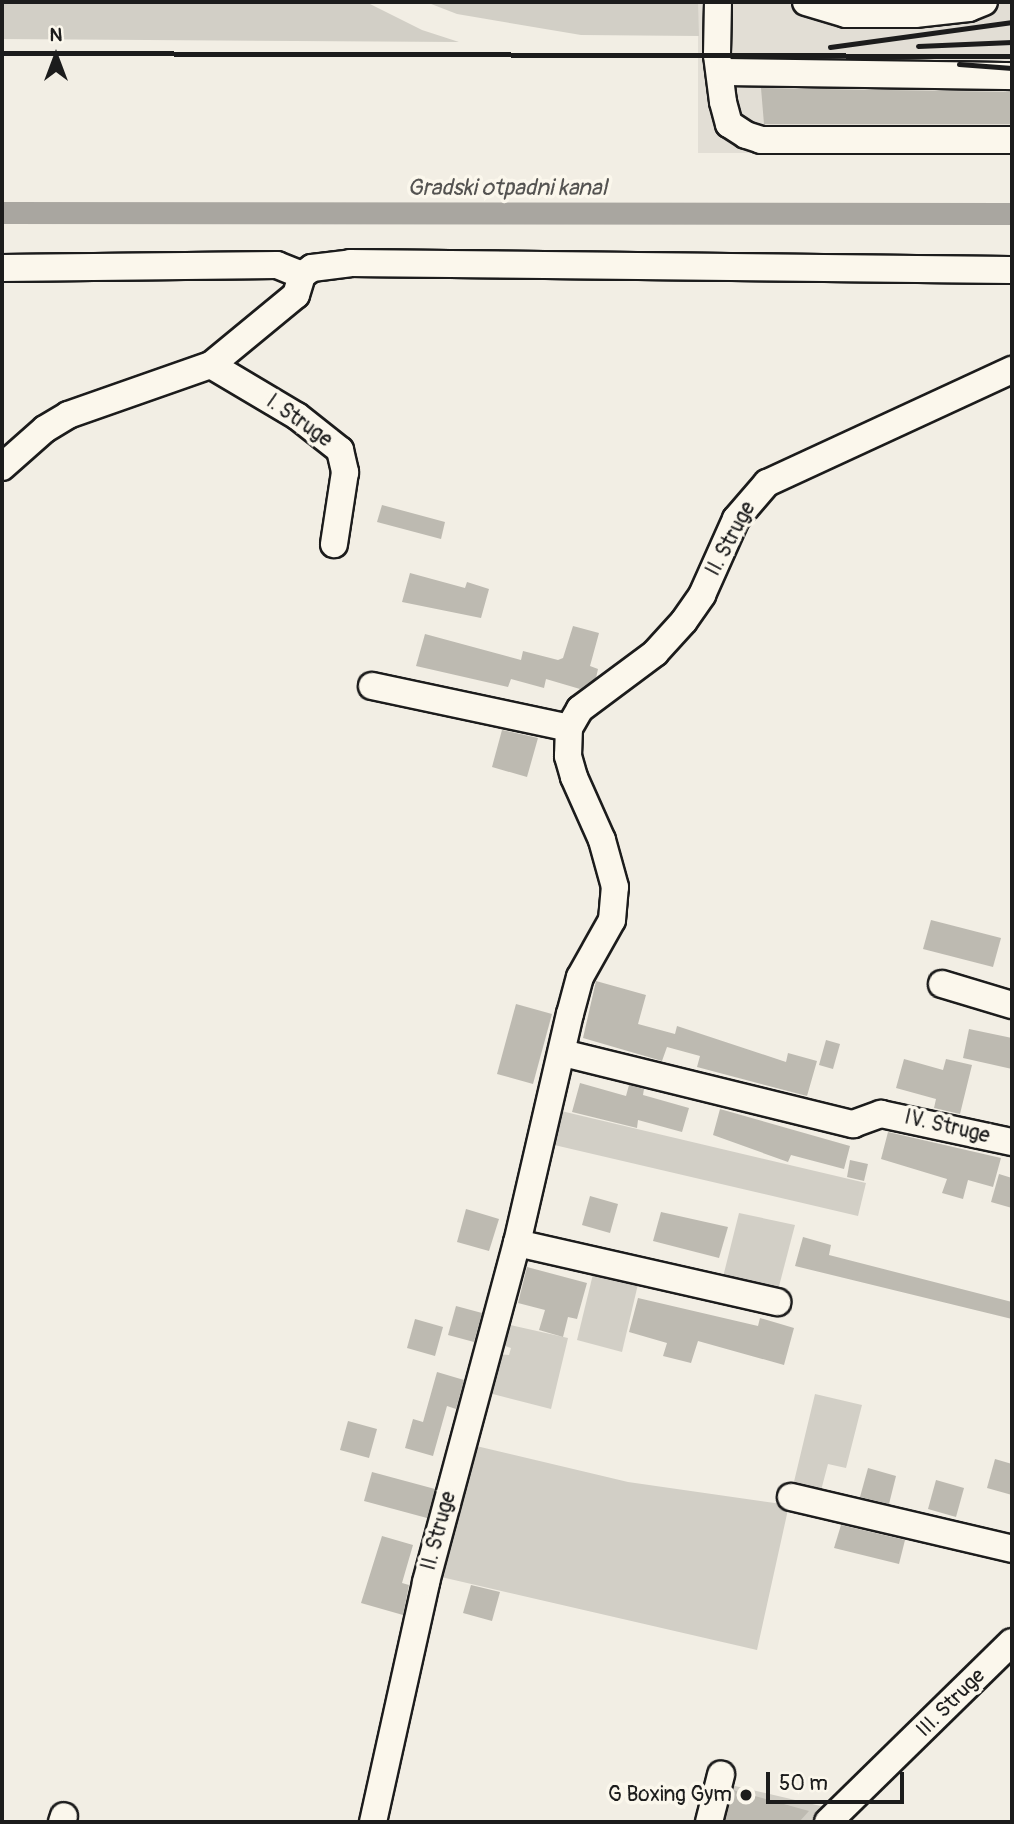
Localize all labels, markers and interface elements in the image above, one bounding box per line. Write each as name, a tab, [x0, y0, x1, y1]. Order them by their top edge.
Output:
north arrow	[21, 21, 91, 91]
text: N	[50, 23, 62, 47]
water label: Gradski otpadni kanal	[407, 174, 607, 202]
street label: I. Struge	[261, 389, 337, 453]
street label: II. Struge	[701, 497, 761, 581]
street label: IV. Struge	[902, 1105, 992, 1149]
street label: II. Struge	[416, 1489, 462, 1573]
street label: III. Struge	[911, 1663, 991, 1743]
scale bar	[769, 1758, 907, 1802]
text: 50 m	[779, 1770, 828, 1797]
place label: G Boxing Gym	[608, 1782, 732, 1808]
marker: G Boxing Gym	[738, 1787, 754, 1803]

